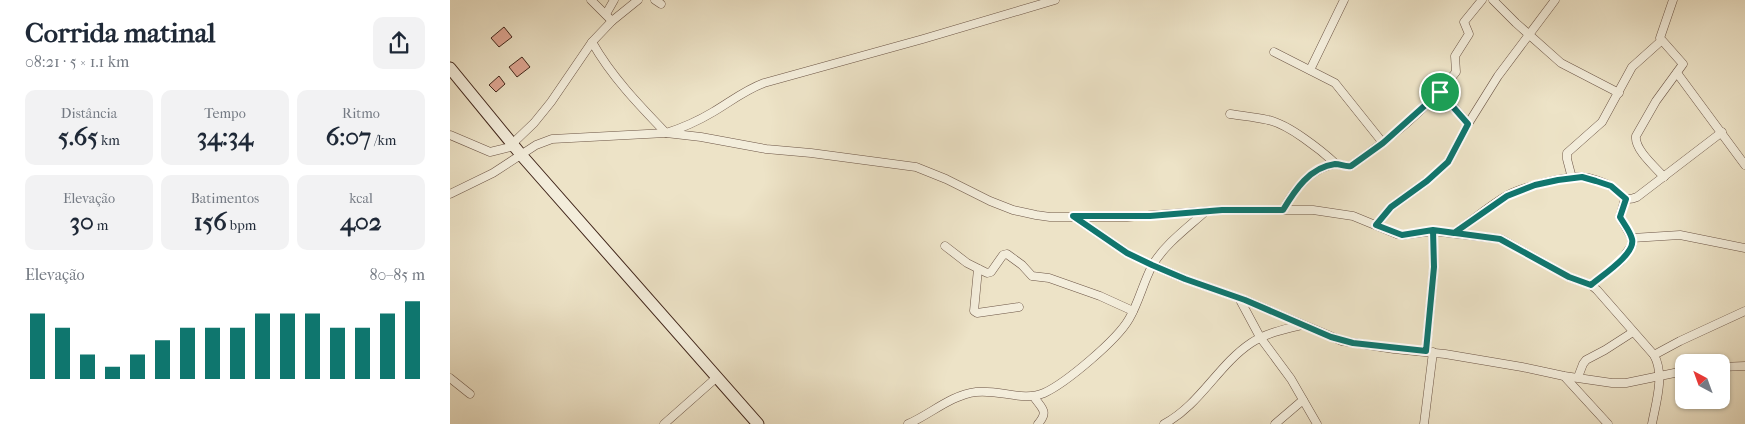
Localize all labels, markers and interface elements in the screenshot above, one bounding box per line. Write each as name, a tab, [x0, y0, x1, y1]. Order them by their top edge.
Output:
text: Corrida matinal	[25, 16, 215, 49]
button: share	[373, 17, 425, 69]
text: 08:21 · 5 × 1.1 km	[25, 52, 129, 71]
pin	[1419, 71, 1461, 113]
icon: arrive	[1426, 78, 1454, 106]
text: Distância	[61, 105, 117, 122]
text: Tempo	[204, 105, 246, 122]
text: Ritmo	[342, 105, 380, 122]
text: 5.65	[58, 122, 98, 151]
text: 34:34	[197, 122, 253, 151]
text: 6:07	[326, 122, 371, 151]
text: km	[98, 132, 120, 149]
text: /km	[371, 132, 396, 149]
text: Elevação	[63, 190, 115, 207]
text: Batimentos	[191, 190, 259, 207]
text: kcal	[349, 190, 373, 207]
text: 30	[70, 207, 94, 236]
text: 156	[194, 207, 227, 236]
text: 402	[340, 207, 382, 236]
text: m	[94, 217, 108, 234]
text: bpm	[227, 217, 256, 234]
text: Elevação	[25, 265, 85, 284]
text: 80–85 m	[369, 265, 425, 284]
north arrow	[1675, 354, 1730, 409]
map controls	[1675, 354, 1730, 409]

